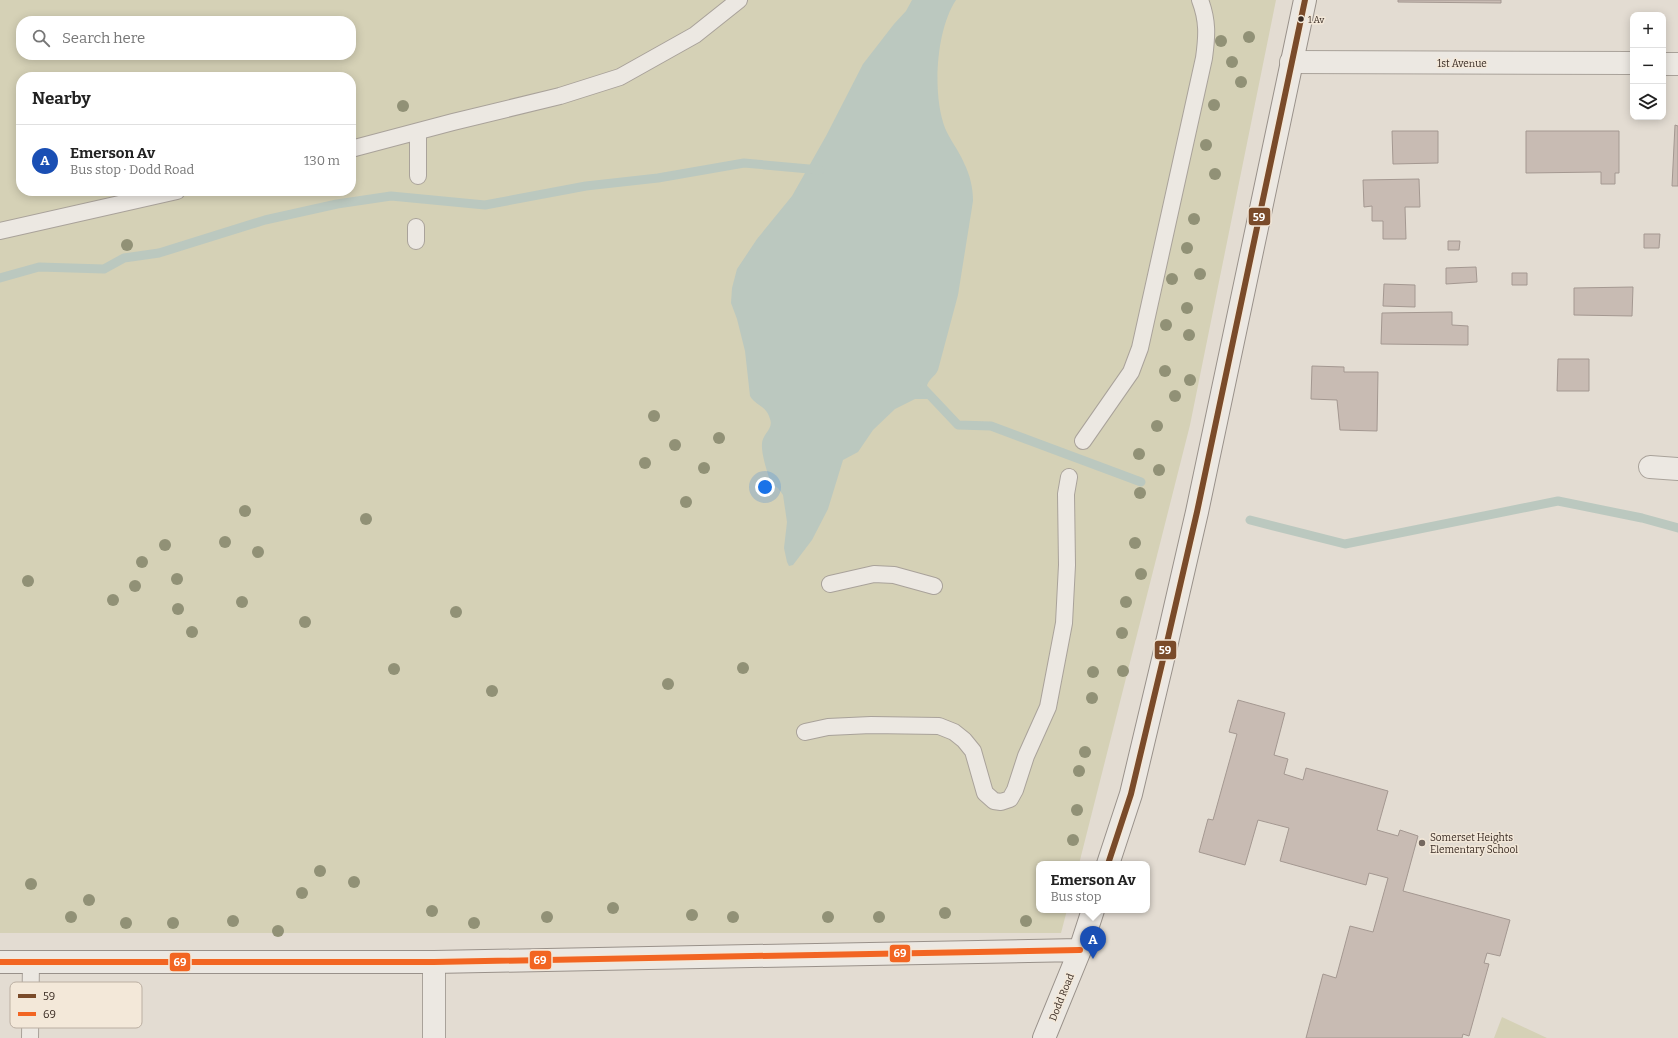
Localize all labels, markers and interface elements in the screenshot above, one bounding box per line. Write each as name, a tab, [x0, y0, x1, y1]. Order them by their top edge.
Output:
map controls	[1630, 12, 1666, 120]
button: +	[1630, 12, 1666, 48]
marker: 1 Av	[1296, 14, 1306, 24]
place label: 1 Av	[1308, 15, 1324, 25]
search box	[16, 16, 356, 60]
icon: search	[30, 27, 52, 49]
text: Search here	[62, 29, 145, 47]
button: −	[1630, 48, 1666, 84]
street label: 1st Avenue	[1437, 58, 1487, 70]
button: layers	[1630, 84, 1666, 120]
text: Nearby	[32, 88, 91, 109]
text: Emerson Av	[70, 144, 155, 162]
text: A	[40, 153, 50, 168]
text: 130 m	[304, 153, 340, 168]
text: Bus stop · Dodd Road	[70, 162, 194, 177]
line badge: 59	[1248, 207, 1271, 226]
text: 59	[1253, 211, 1266, 224]
your location	[755, 477, 775, 497]
line badge: 59	[1154, 640, 1177, 660]
text: 59	[1159, 644, 1172, 657]
place label: Somerset Heights Elementary School	[1430, 832, 1518, 856]
marker: Somerset Heights Elementary School	[1417, 838, 1427, 848]
popup	[1036, 861, 1150, 913]
text: Emerson Av	[1050, 871, 1136, 889]
text: Bus stop	[1050, 889, 1101, 904]
pin: A	[1080, 926, 1106, 959]
line badge: 69	[889, 944, 911, 963]
text: 69	[893, 947, 907, 960]
line badge: 69	[529, 950, 552, 970]
line badge: 69	[169, 952, 191, 972]
text: 69	[533, 954, 547, 967]
text: 69	[173, 956, 187, 969]
street label: Dodd Road	[1047, 972, 1077, 1023]
legend	[10, 982, 142, 1028]
text: 59	[43, 990, 55, 1003]
text: 69	[43, 1008, 56, 1021]

